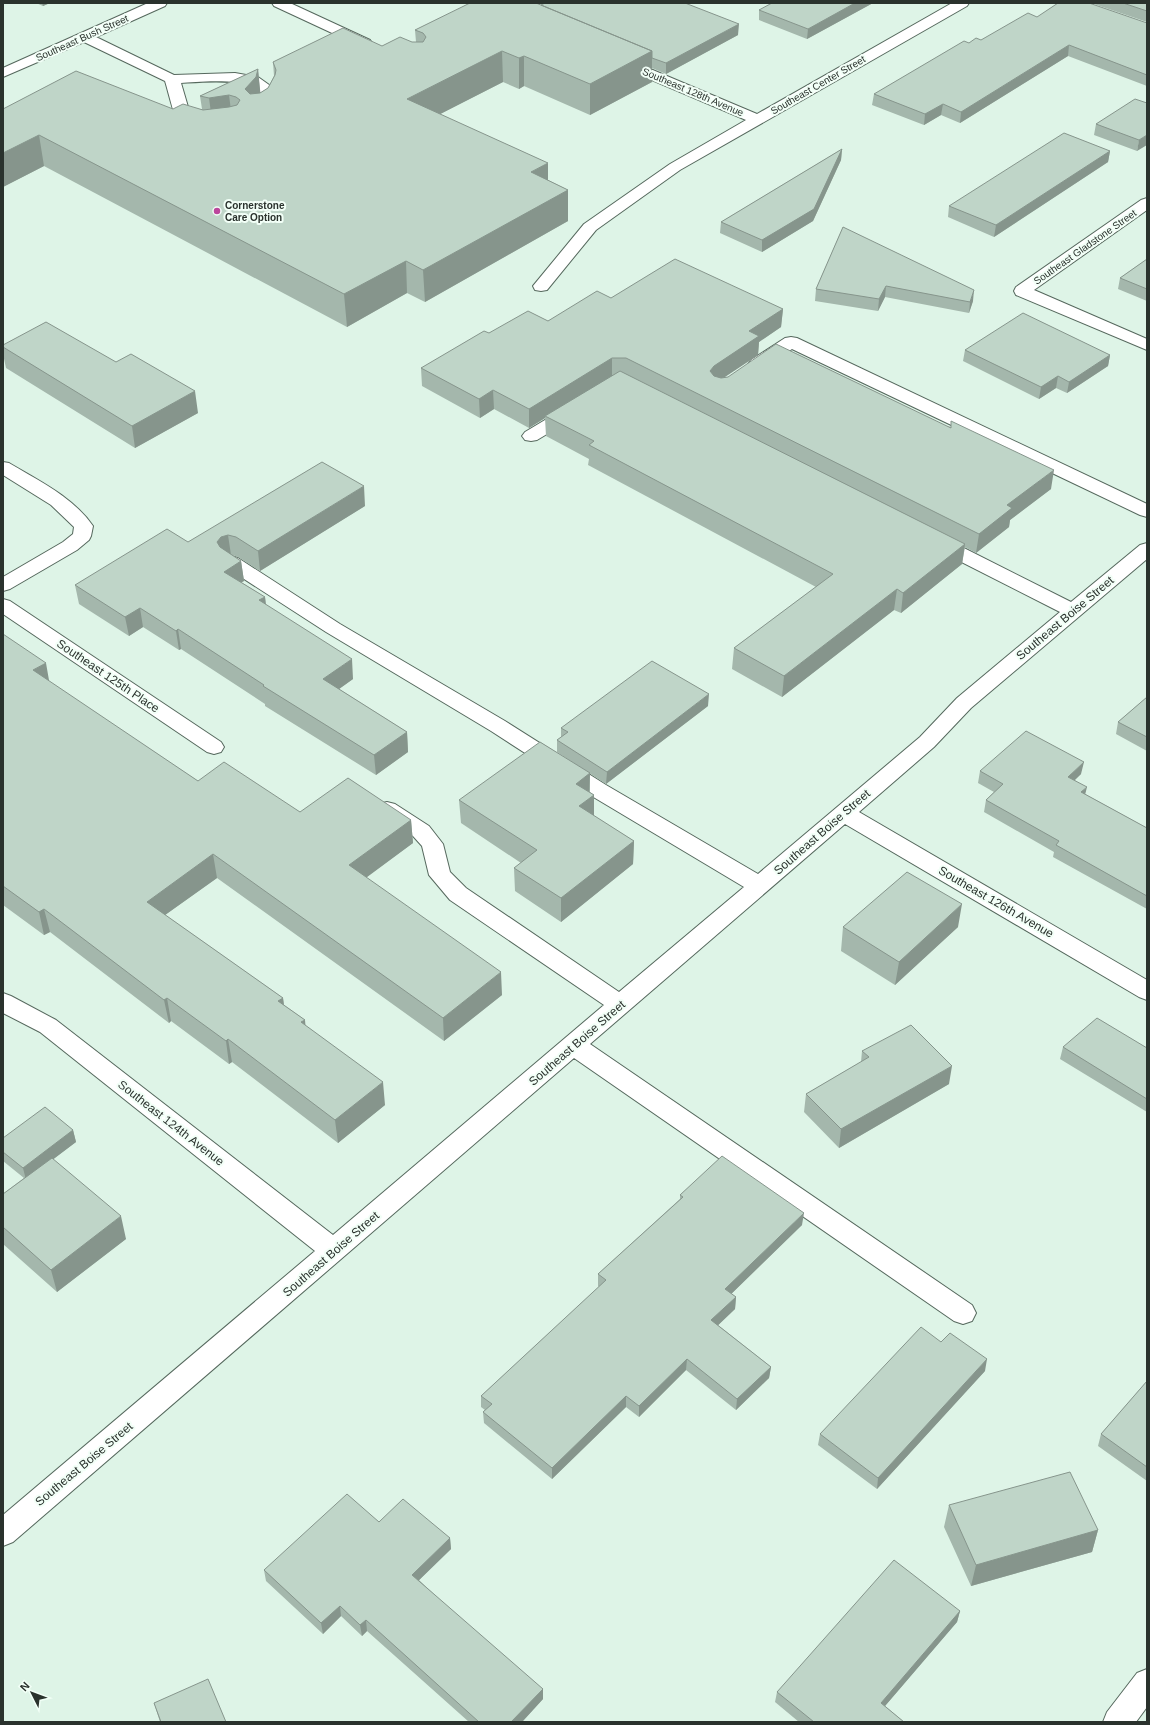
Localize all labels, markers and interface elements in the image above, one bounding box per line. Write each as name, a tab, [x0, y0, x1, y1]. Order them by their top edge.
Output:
street label: Southeast Bush Street	[34, 13, 130, 63]
street label: Southeast Center Street	[769, 53, 867, 117]
street label: Southeast 128th Avenue	[641, 66, 746, 118]
place label: Cornerstone Care Option	[225, 200, 285, 223]
marker: Cornerstone Care Option	[212, 206, 222, 216]
street label: Southeast Gladstone Street	[1032, 207, 1139, 287]
street label: Southeast Boise Street	[1013, 573, 1117, 663]
street label: Southeast 125th Place	[54, 636, 162, 716]
street label: Southeast Boise Street	[771, 786, 873, 878]
street label: Southeast 126th Avenue	[936, 863, 1056, 941]
street label: Southeast Boise Street	[526, 997, 628, 1089]
street label: Southeast 124th Avenue	[115, 1077, 227, 1169]
street label: Southeast Boise Street	[280, 1208, 382, 1300]
street label: Southeast Boise Street	[32, 1419, 136, 1509]
north arrow	[12, 1673, 52, 1713]
text: N	[17, 1679, 32, 1693]

